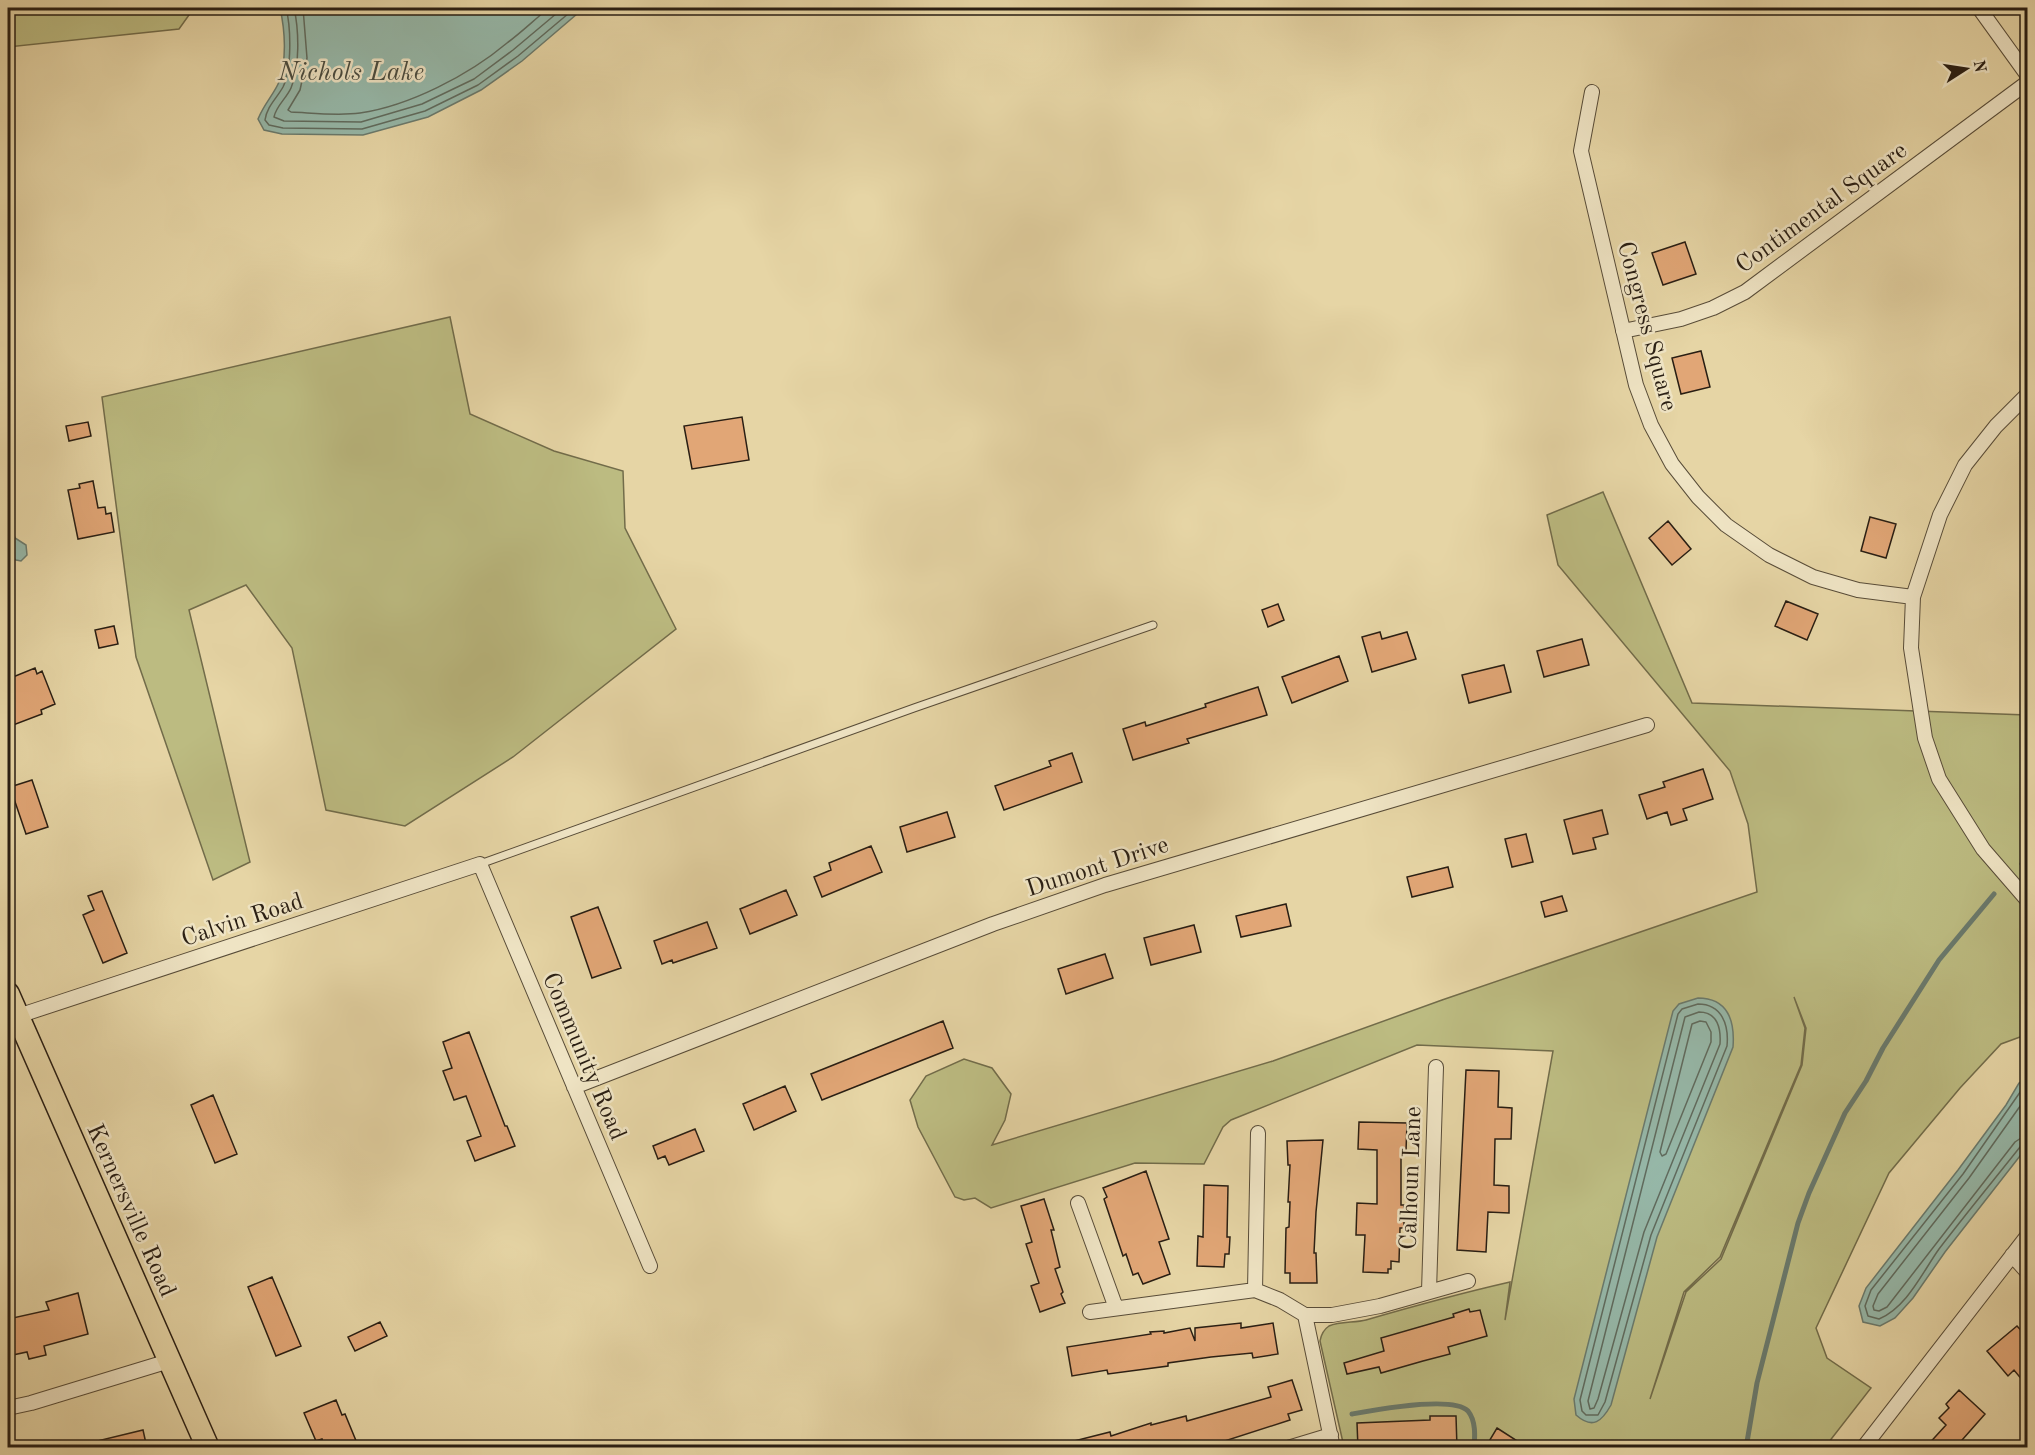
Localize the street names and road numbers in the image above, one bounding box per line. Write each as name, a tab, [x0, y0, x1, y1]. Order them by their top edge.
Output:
street label: Contimental Square	[1732, 139, 1912, 279]
street label: Congress Square	[1612, 239, 1680, 414]
street label: Dumont Drive	[1023, 834, 1172, 902]
street label: Calvin Road	[179, 890, 307, 952]
street label: Community Road	[537, 969, 629, 1144]
street label: Calhoun Lane	[1397, 1106, 1427, 1250]
street label: Kernersville Road	[81, 1121, 179, 1301]

